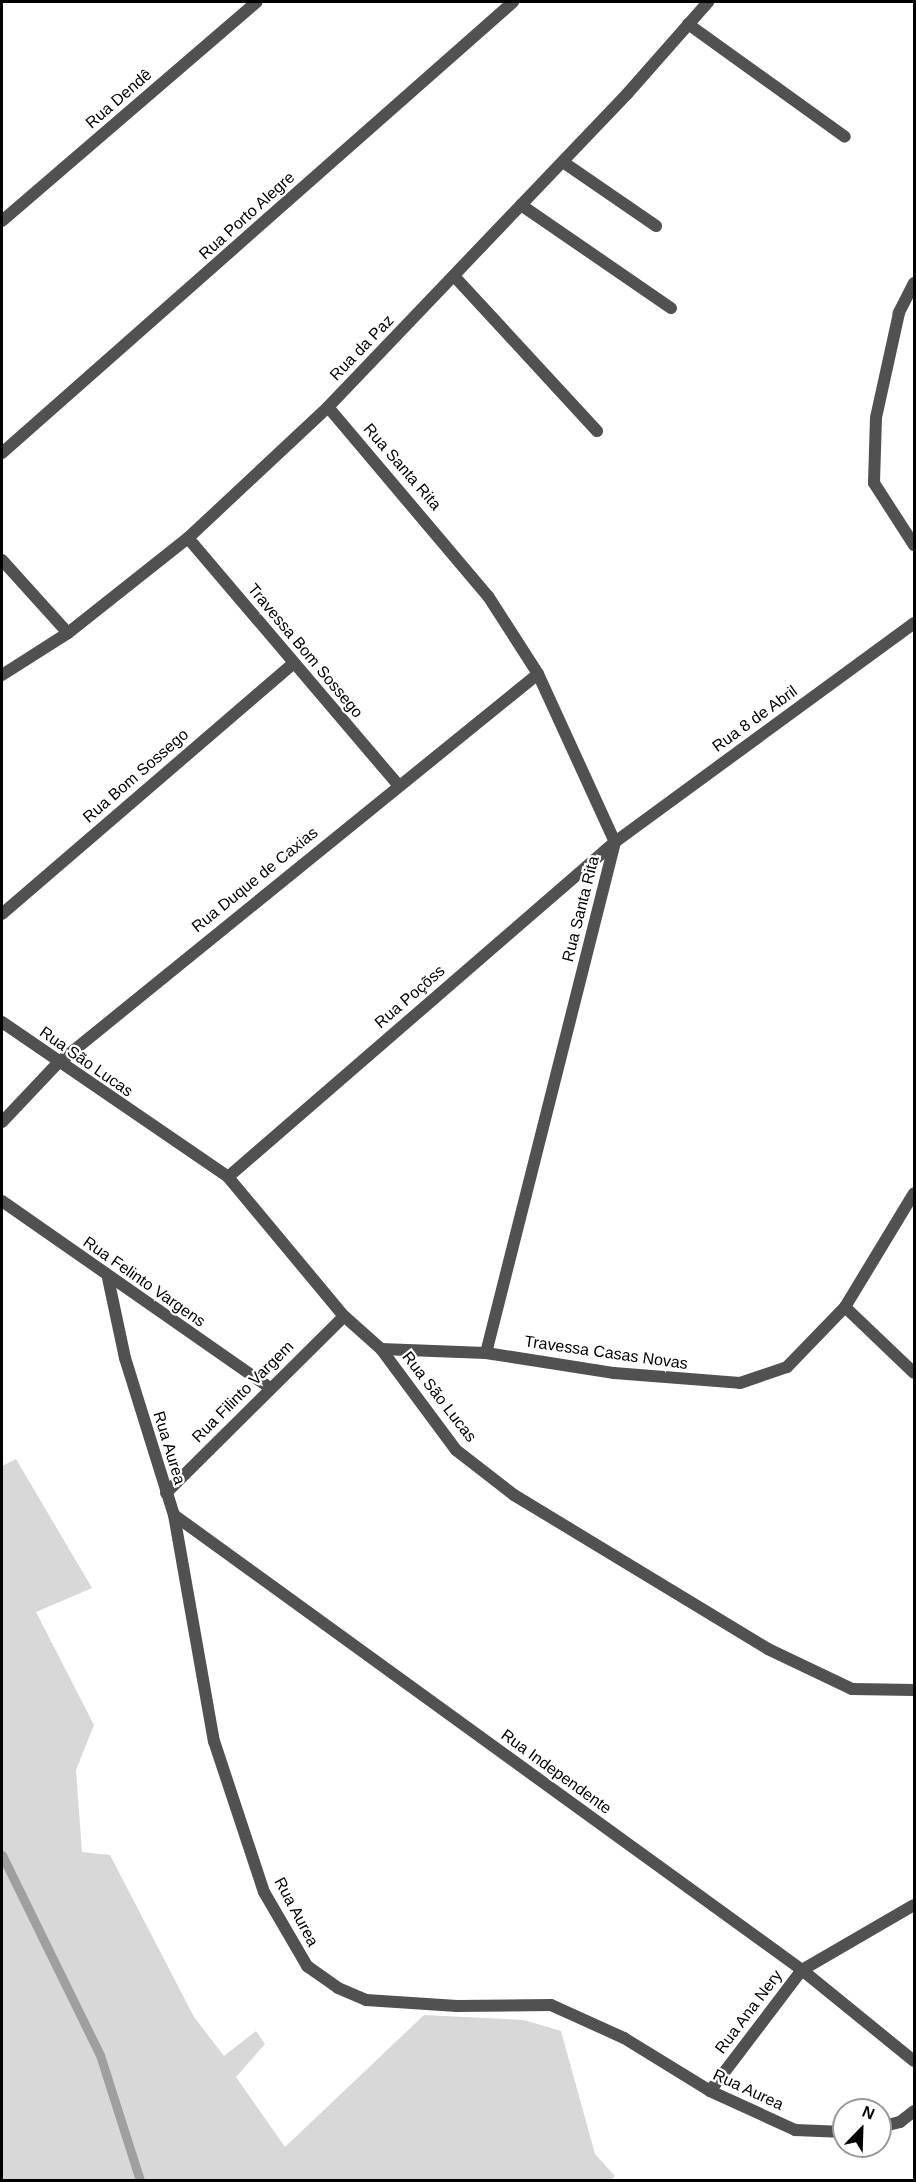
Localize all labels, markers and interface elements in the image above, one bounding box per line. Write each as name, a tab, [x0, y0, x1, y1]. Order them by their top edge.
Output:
street label: Rua Dendê	[82, 65, 156, 133]
street label: Rua Porto Alegre	[195, 168, 299, 264]
street label: Rua da Paz	[326, 311, 398, 385]
street label: Rua Santa Rita	[359, 420, 445, 514]
street label: Travessa Bom Sossego	[243, 580, 367, 722]
street label: Rua 8 de Abril	[708, 681, 802, 757]
street label: Rua Bom Sossego	[79, 725, 193, 827]
street label: Rua Duque de Caxias	[188, 823, 322, 937]
street label: Rua Santa Rita	[559, 854, 603, 964]
street label: Rua Poçõss	[371, 961, 449, 1033]
street label: Rua São Lucas	[36, 1023, 136, 1101]
street label: Rua Felinto Vargens	[79, 1233, 209, 1331]
street label: Travessa Casas Novas	[523, 1332, 689, 1374]
street label: Rua Filinto Vargem	[188, 1337, 298, 1447]
street label: Rua São Lucas	[398, 1348, 480, 1446]
street label: Rua Aurea	[149, 1409, 189, 1487]
street label: Rua Independente	[497, 1726, 615, 1818]
street label: Rua Aurea	[270, 1874, 322, 1950]
street label: Rua Ana Nery	[711, 1966, 787, 2058]
street label: Rua Aurea	[709, 2065, 787, 2115]
north arrow	[832, 2098, 892, 2158]
text: N	[860, 2103, 877, 2123]

